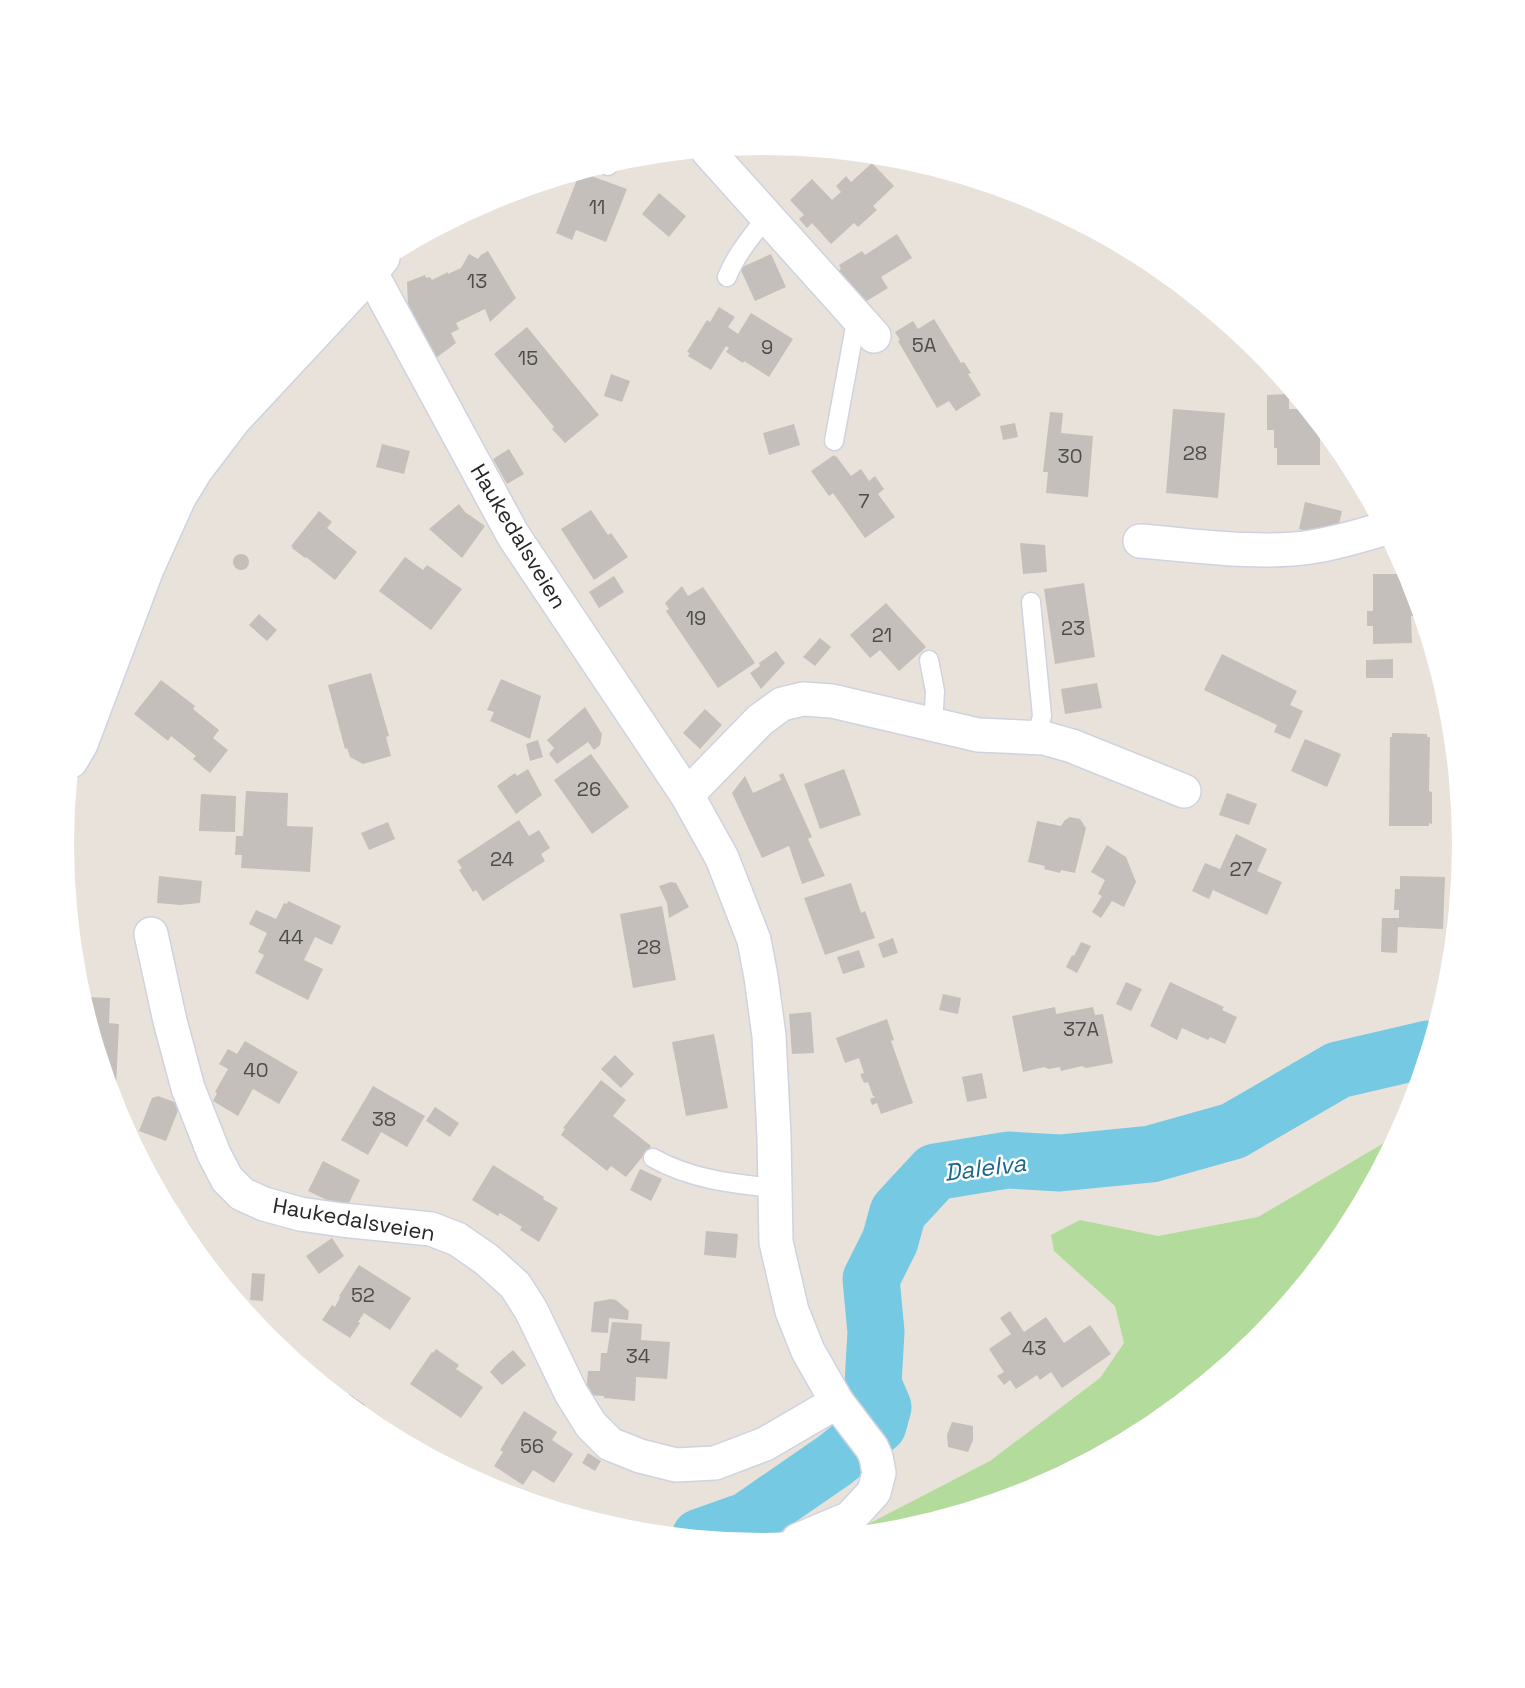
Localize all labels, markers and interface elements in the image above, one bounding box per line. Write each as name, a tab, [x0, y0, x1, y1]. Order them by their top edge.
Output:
house number: 11	[589, 194, 605, 220]
house number: 13	[467, 268, 487, 294]
house number: 5A	[912, 332, 937, 358]
house number: 9	[761, 334, 773, 360]
house number: 15	[518, 345, 538, 371]
house number: 28	[1183, 440, 1207, 466]
house number: 30	[1058, 443, 1082, 469]
street label: Haukedalsveien	[465, 458, 573, 614]
house number: 7	[858, 488, 870, 514]
house number: 19	[686, 605, 706, 631]
house number: 23	[1061, 615, 1085, 641]
house number: 21	[872, 622, 892, 648]
house number: 26	[577, 776, 601, 802]
house number: 24	[490, 846, 514, 872]
house number: 27	[1229, 856, 1253, 882]
house number: 44	[279, 924, 304, 950]
house number: 28	[637, 934, 661, 960]
house number: 37A	[1063, 1016, 1099, 1042]
house number: 40	[243, 1057, 269, 1083]
house number: 38	[372, 1106, 396, 1132]
water label: Dalelva	[942, 1147, 1028, 1188]
street label: Haukedalsveien	[271, 1191, 437, 1247]
house number: 52	[351, 1282, 375, 1308]
house number: 43	[1022, 1335, 1046, 1361]
house number: 34	[626, 1343, 650, 1369]
house number: 56	[520, 1433, 544, 1459]

